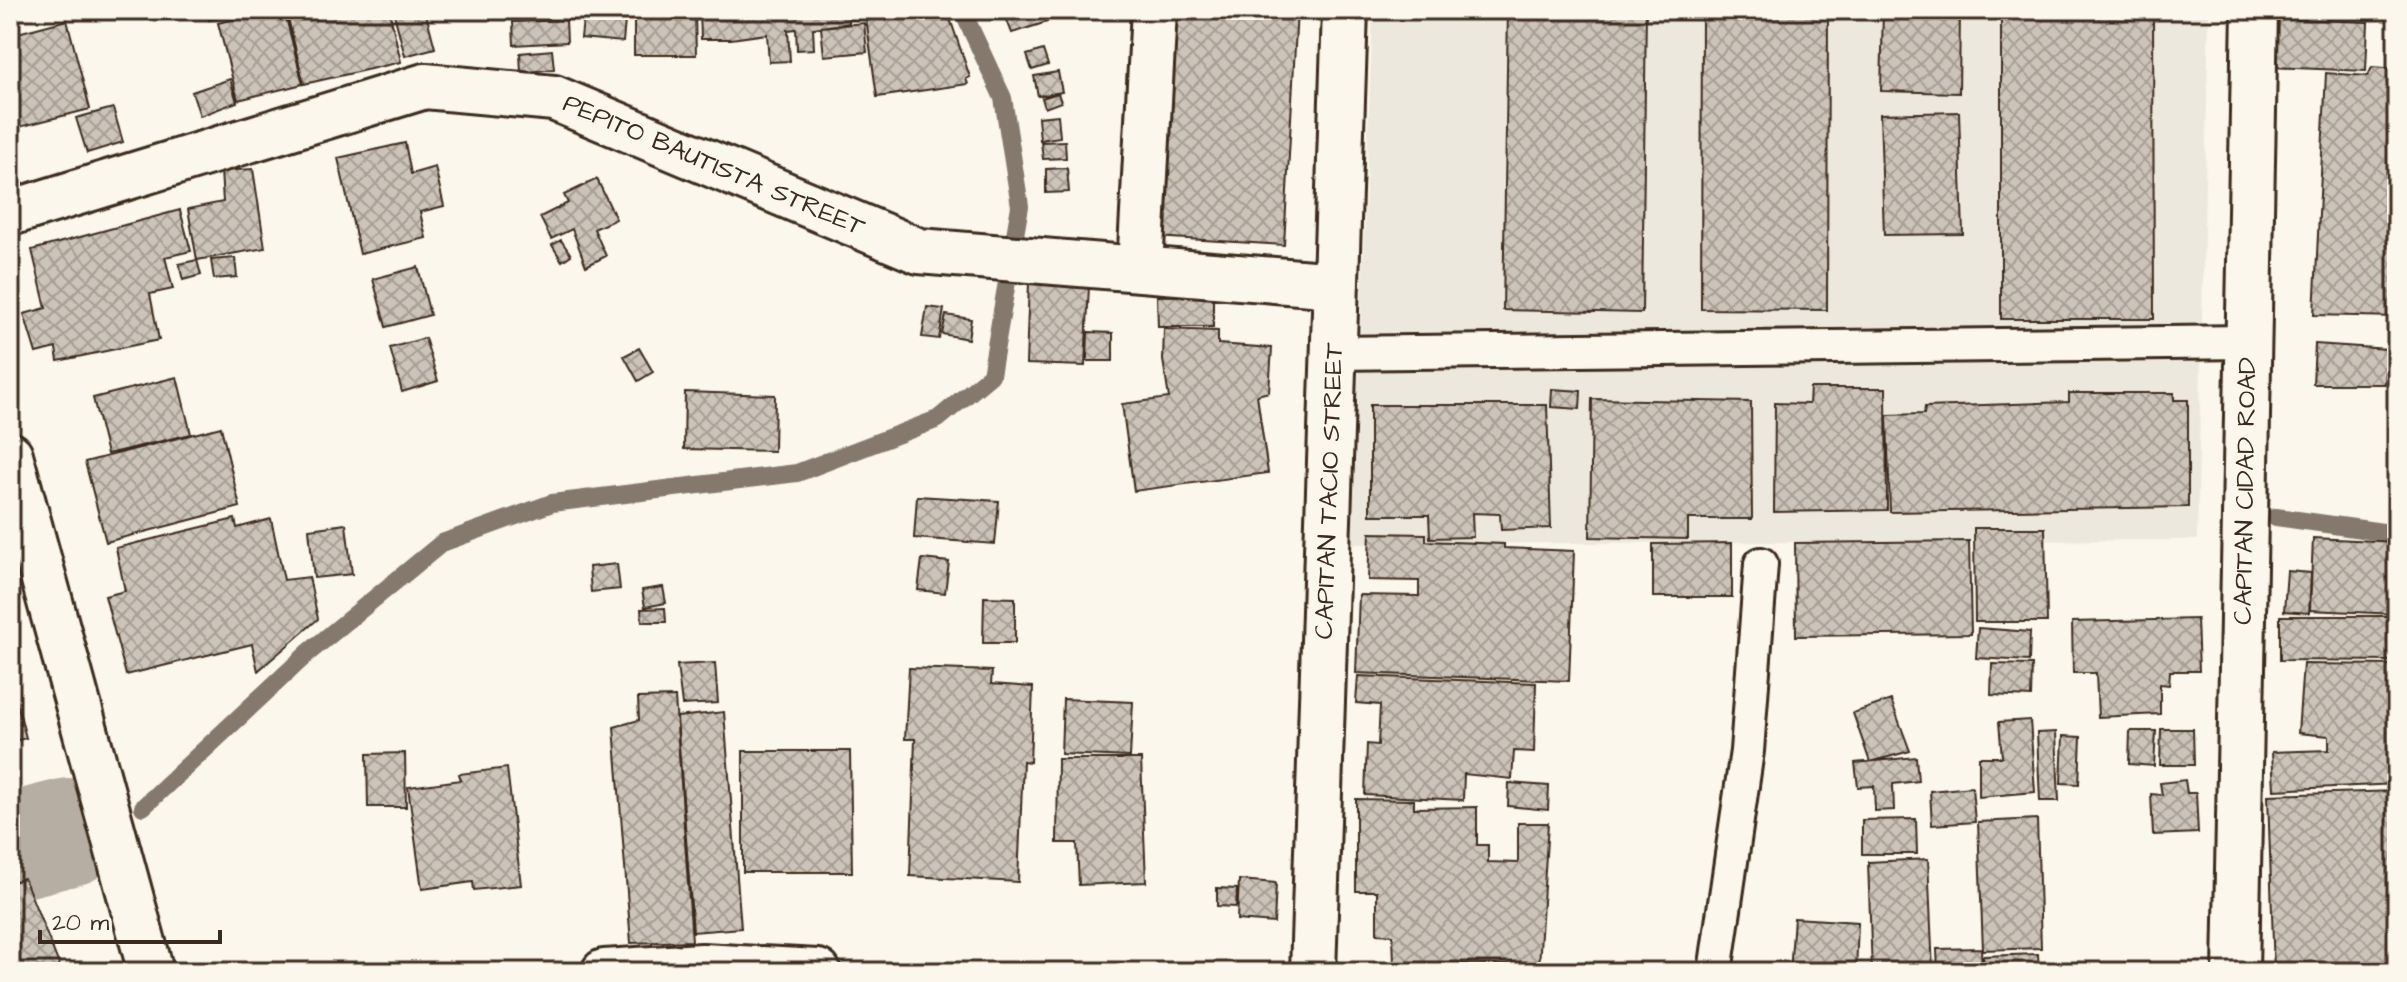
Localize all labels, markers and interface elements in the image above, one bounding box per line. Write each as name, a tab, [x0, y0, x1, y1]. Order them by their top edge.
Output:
street label: PEPITO BAUTISTA STREET	[557, 85, 871, 245]
street label: CAPITAN TACIO STREET	[1306, 341, 1352, 640]
street label: CAPITAN CIDAD ROAD	[2225, 357, 2265, 625]
scale bar	[40, 894, 220, 944]
text: 20 m	[52, 906, 109, 940]

